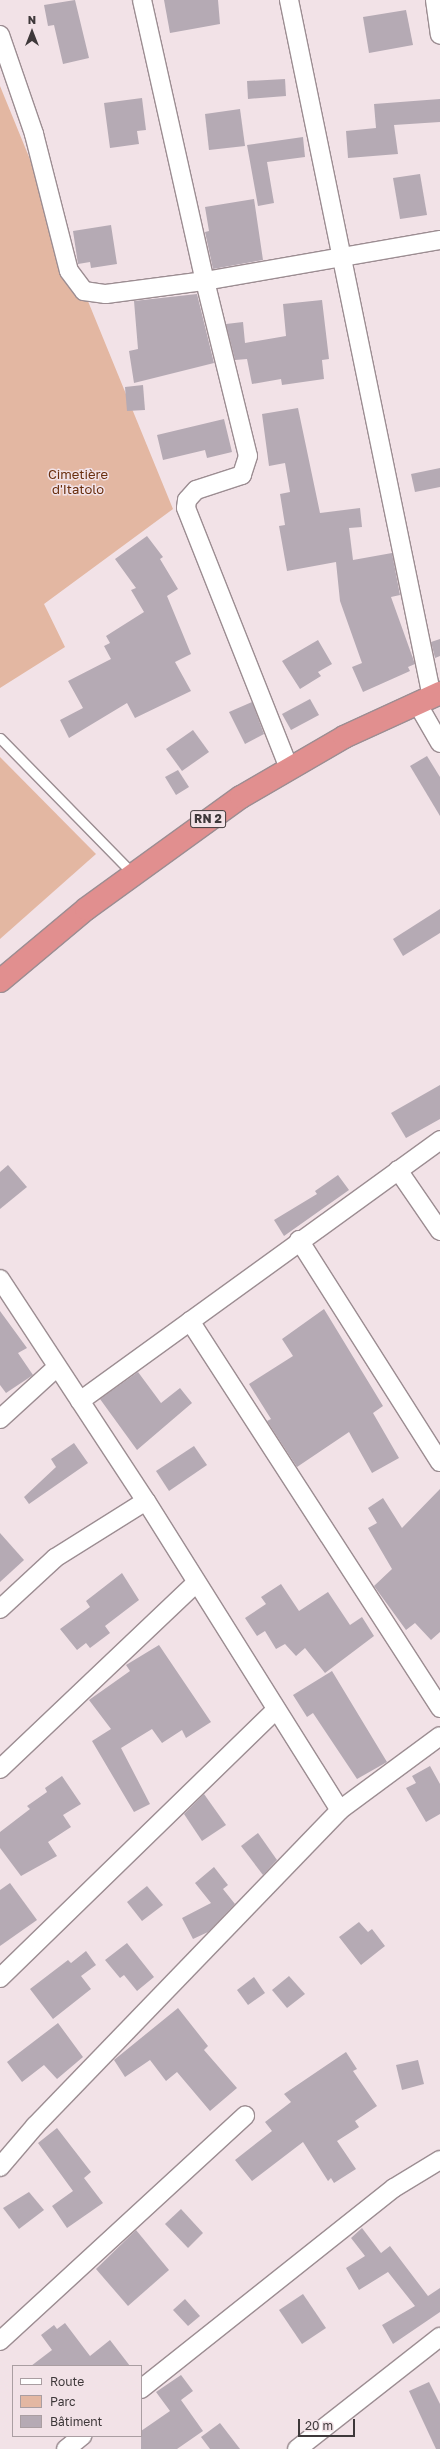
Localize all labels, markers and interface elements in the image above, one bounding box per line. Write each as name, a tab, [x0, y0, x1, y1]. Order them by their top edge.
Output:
north arrow	[12, 12, 52, 52]
text: N	[28, 13, 36, 26]
park label: Cimetière d'Itatolo	[48, 467, 108, 498]
road number: RN 2	[190, 809, 226, 829]
legend	[12, 2365, 142, 2437]
text: Route	[50, 2374, 84, 2389]
text: Parc	[50, 2394, 76, 2409]
scale bar	[300, 2411, 357, 2437]
text: Bâtiment	[50, 2414, 102, 2429]
text: 20 m	[305, 2418, 333, 2433]

